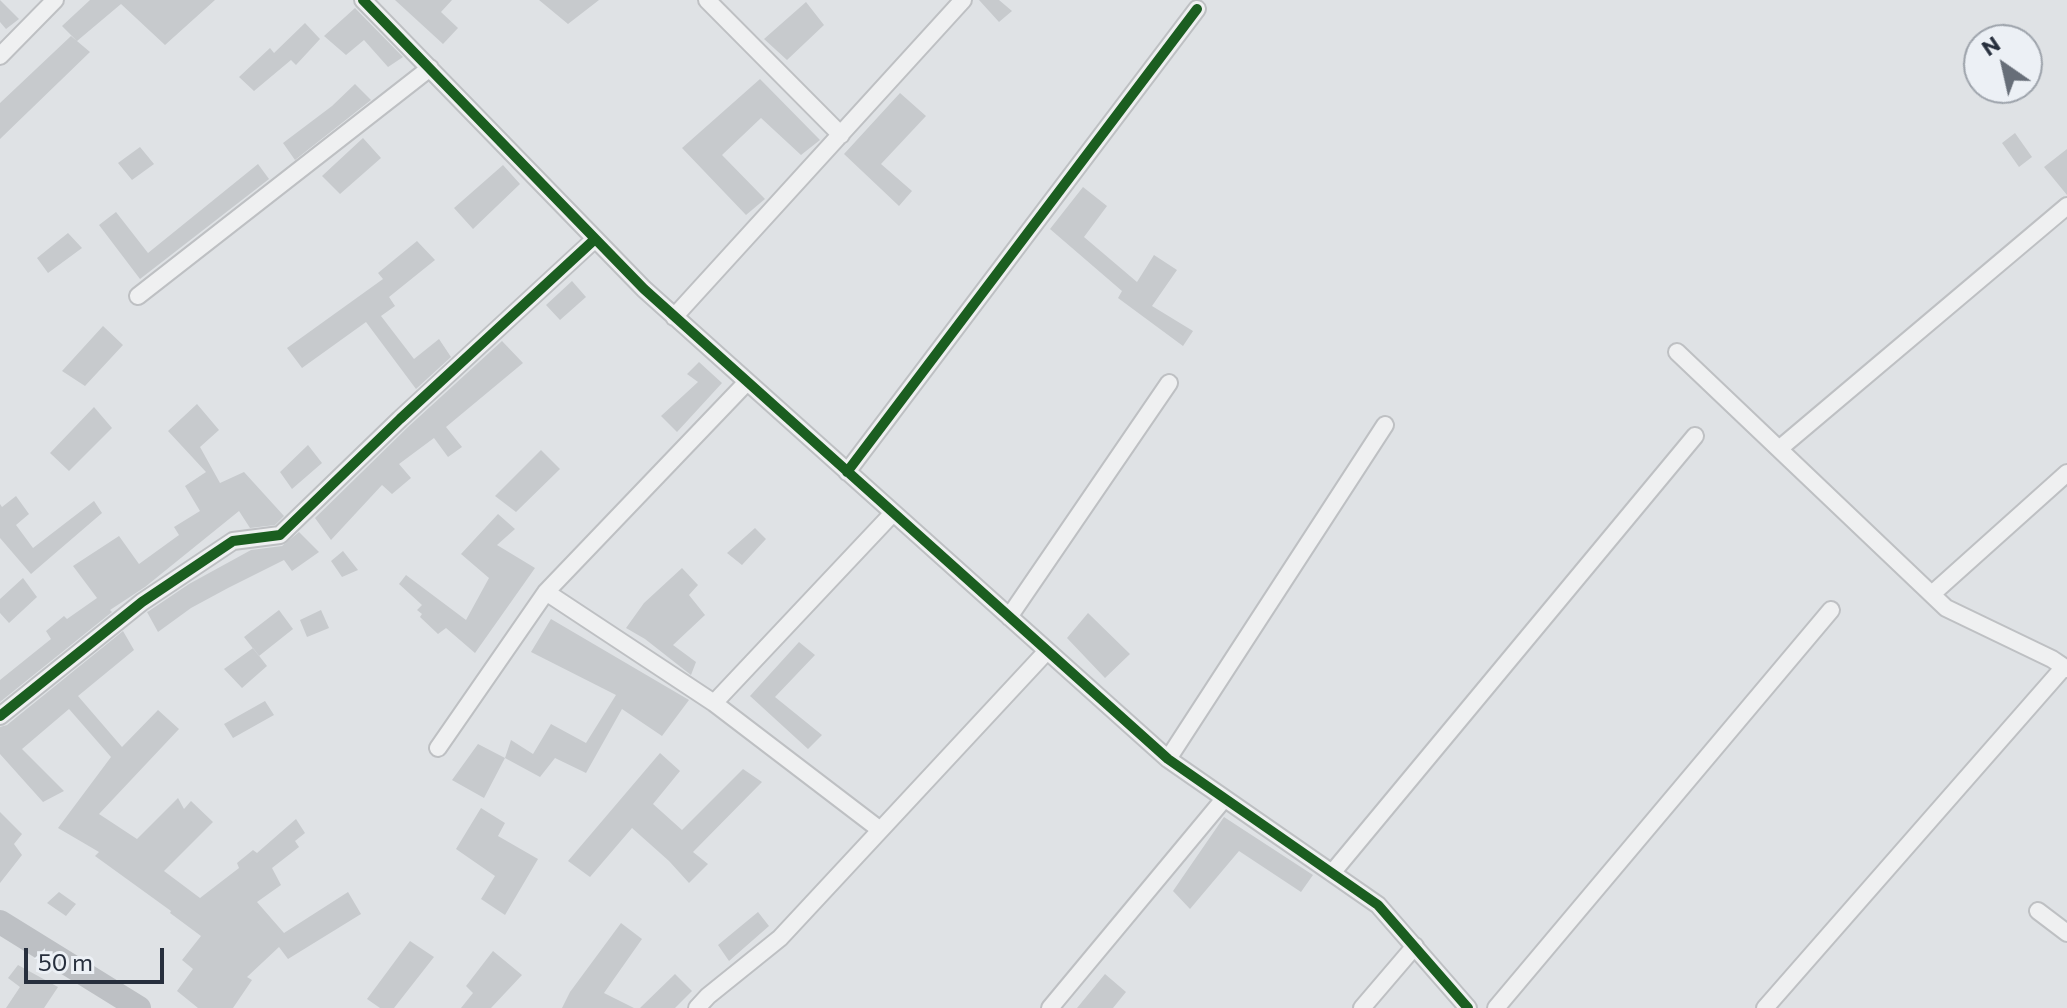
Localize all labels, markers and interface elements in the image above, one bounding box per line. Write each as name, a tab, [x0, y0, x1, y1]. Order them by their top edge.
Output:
north arrow	[1963, 24, 2043, 104]
text: N	[1976, 30, 2005, 61]
scale bar	[28, 932, 168, 982]
text: 50 m	[38, 947, 93, 976]

